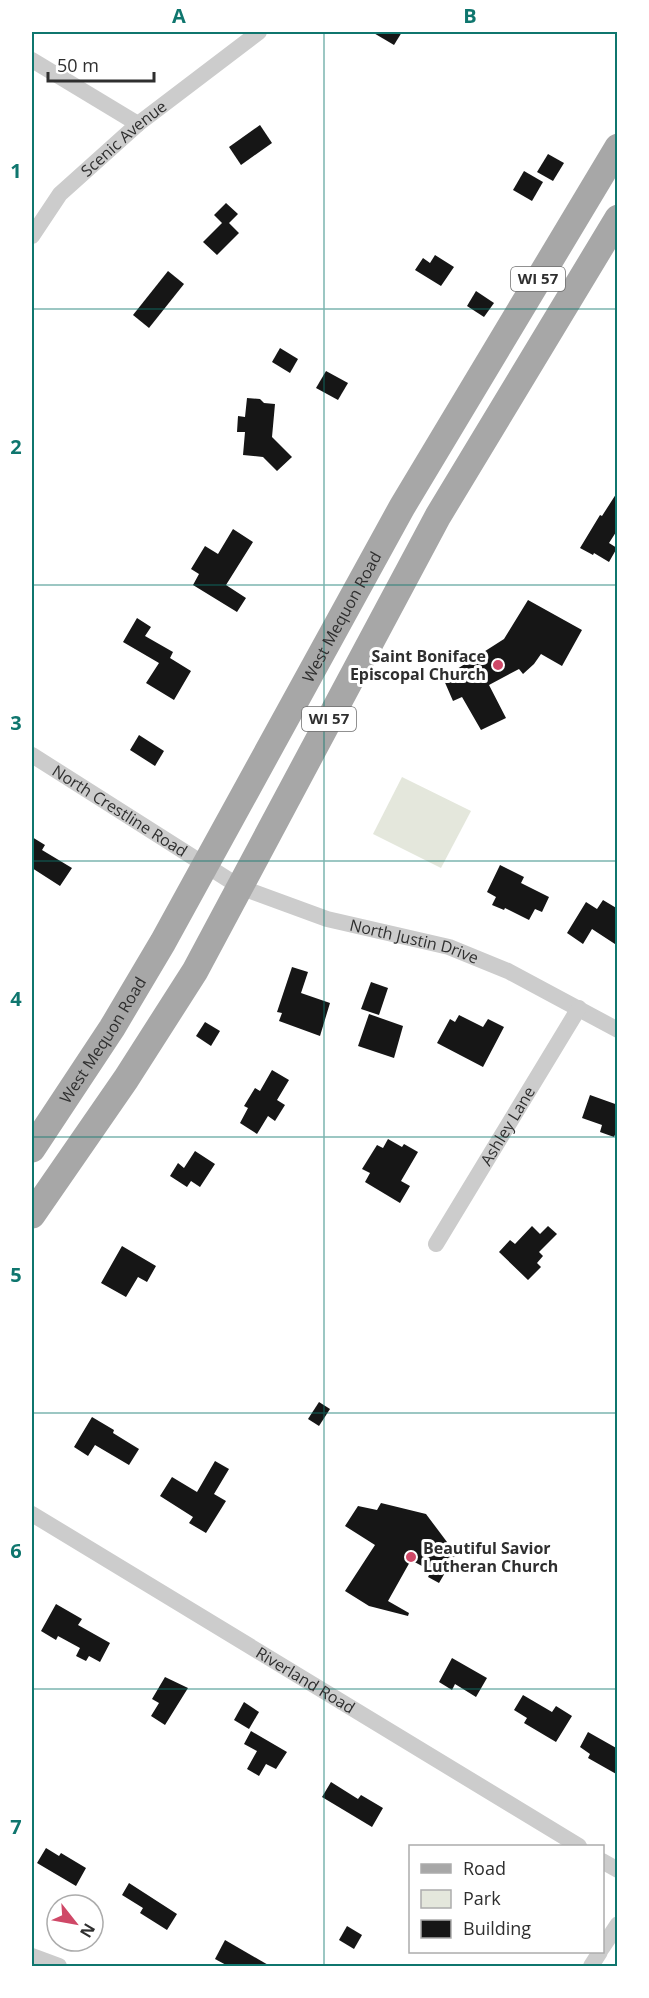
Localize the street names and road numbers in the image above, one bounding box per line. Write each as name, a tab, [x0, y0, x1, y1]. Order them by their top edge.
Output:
street label: Scenic Avenue	[76, 95, 171, 181]
road number: WI 57	[511, 267, 565, 291]
street label: West Mequon Road	[297, 548, 386, 686]
road number: WI 57	[302, 707, 356, 731]
street label: North Crestline Road	[48, 760, 192, 862]
street label: North Justin Drive	[348, 914, 482, 969]
street label: West Mequon Road	[54, 973, 151, 1108]
street label: Ashley Lane	[475, 1082, 540, 1170]
street label: Riverland Road	[252, 1641, 359, 1719]

